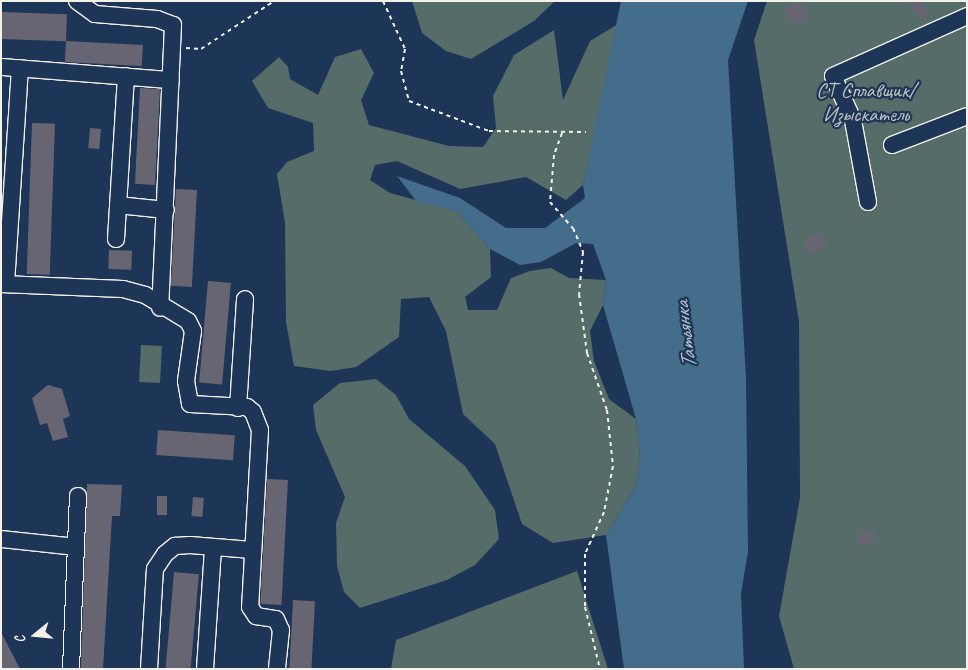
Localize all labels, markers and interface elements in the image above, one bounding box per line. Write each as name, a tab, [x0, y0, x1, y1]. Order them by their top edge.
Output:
park label: СТ Сплавщик/ Изыскатель	[816, 77, 916, 127]
water label: Татьянка	[669, 300, 703, 370]
north arrow	[10, 610, 60, 660]
text: С	[11, 634, 29, 645]

